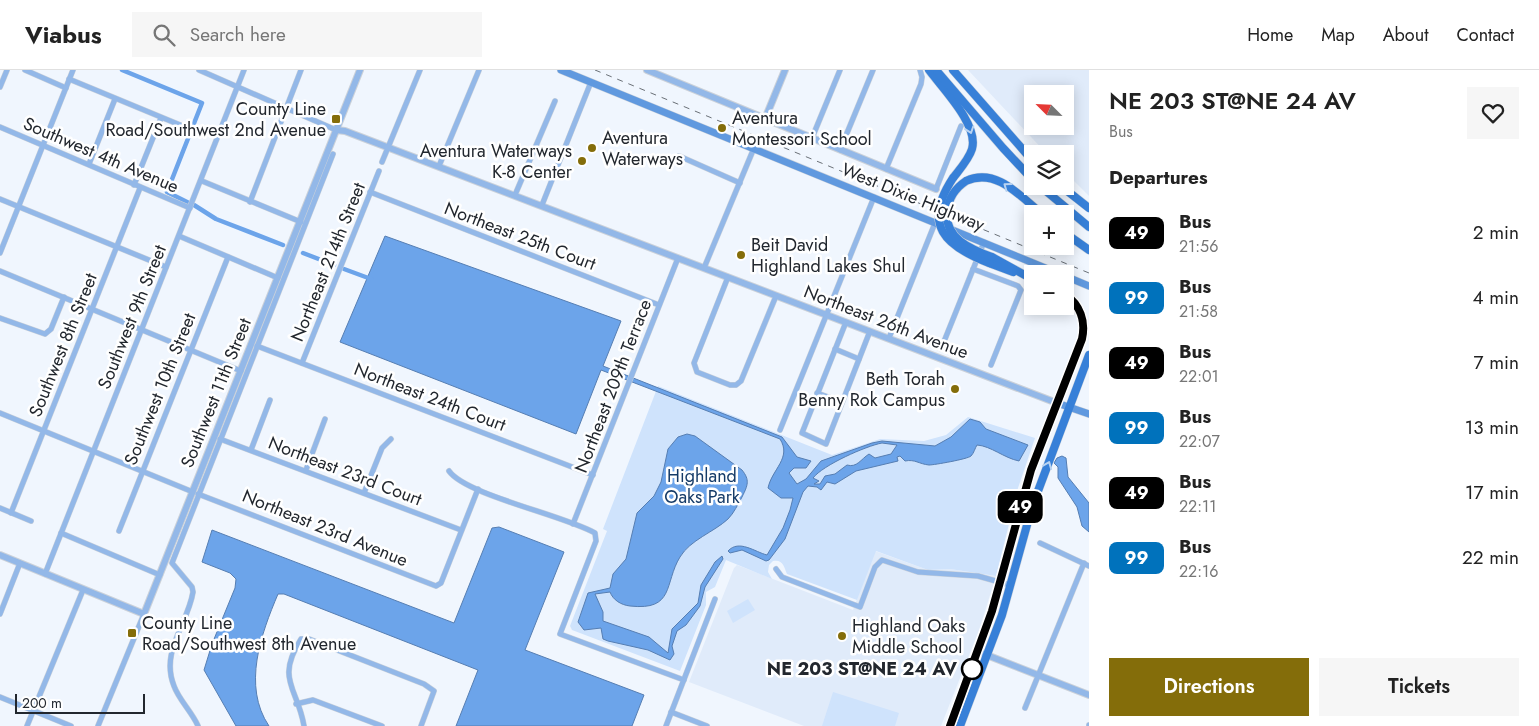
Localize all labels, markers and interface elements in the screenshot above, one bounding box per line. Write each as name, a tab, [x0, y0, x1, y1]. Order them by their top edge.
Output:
search box	[132, 12, 482, 57]
text: Viabus	[25, 17, 102, 52]
icon: search	[150, 21, 178, 49]
text: Search here	[190, 21, 286, 48]
text: Home	[1247, 22, 1293, 48]
text: Map	[1321, 22, 1355, 48]
text: About	[1383, 22, 1428, 48]
text: Contact	[1456, 22, 1514, 48]
text: NE 203 ST@NE 24 AV	[1109, 83, 1356, 118]
north arrow	[1024, 85, 1074, 135]
map controls	[1024, 85, 1074, 315]
button: heart	[1467, 87, 1519, 139]
place label: County Line Road/Southwest 2nd Avenue	[105, 96, 326, 143]
place label: Aventura Montessori School	[732, 105, 872, 152]
street label: Southwest 4th Avenue	[19, 110, 183, 200]
marker: County Line Road/Southwest 2nd Avenue	[330, 113, 342, 125]
text: Bus	[1109, 120, 1133, 143]
marker: Aventura Montessori School	[716, 122, 728, 134]
place label: Aventura Waterways	[602, 125, 683, 172]
one-way arrow	[964, 125, 974, 134]
place label: Aventura Waterways K-8 Center	[420, 138, 573, 185]
marker: Aventura Waterways	[586, 142, 598, 154]
button: layers	[1024, 145, 1074, 195]
marker: Aventura Waterways K-8 Center	[576, 155, 588, 167]
street label: West Dixie Highway	[837, 156, 989, 238]
text: Departures	[1109, 164, 1208, 191]
street label: Northeast 214th Street	[284, 178, 372, 345]
one-way arrow	[1003, 183, 1013, 192]
street label: Northeast 25th Court	[441, 195, 600, 277]
button: +	[1024, 205, 1074, 255]
text: Bus	[1179, 208, 1211, 235]
text: 2 min	[1473, 219, 1519, 246]
text: 49	[1124, 220, 1149, 246]
place label: Beit David Highland Lakes Shul	[751, 232, 905, 279]
text: 21:56	[1179, 235, 1218, 258]
street label: Southwest 9th Street	[91, 240, 173, 393]
marker: Beit David Highland Lakes Shul	[735, 249, 747, 261]
button: −	[1024, 265, 1074, 315]
street label: Southwest 8th Street	[22, 269, 104, 421]
text: Bus	[1179, 273, 1211, 300]
street label: Northeast 26th Avenue	[800, 279, 972, 365]
text: 4 min	[1472, 284, 1519, 311]
text: 99	[1124, 285, 1149, 311]
street label: Northeast 209th Terrace	[568, 295, 658, 477]
text: 21:58	[1179, 300, 1218, 323]
street label: Southwest 10th Street	[118, 308, 203, 469]
street label: Southwest 11th Street	[174, 314, 258, 472]
text: Bus	[1179, 338, 1211, 365]
text: 7 min	[1474, 349, 1519, 376]
text: 49	[1124, 350, 1149, 376]
street label: Northeast 24th Court	[350, 356, 510, 438]
text: 22:01	[1179, 365, 1219, 388]
place label: Beth Torah Benny Rok Campus	[798, 366, 945, 413]
marker: Beth Torah Benny Rok Campus	[949, 383, 961, 395]
text: Bus	[1179, 403, 1211, 430]
text: 13 min	[1465, 414, 1519, 441]
text: 99	[1124, 415, 1149, 441]
street label: Northeast 23rd Court	[264, 430, 426, 513]
text: 22:07	[1179, 430, 1220, 453]
one-way arrow	[1041, 461, 1052, 470]
park label: Highland Oaks Park	[664, 463, 740, 510]
text: Bus	[1179, 468, 1211, 495]
text: 17 min	[1465, 479, 1519, 506]
text: 49	[1124, 480, 1149, 506]
street label: Northeast 23rd Avenue	[238, 483, 412, 573]
line badge: 49	[998, 491, 1042, 523]
text: 49	[1008, 494, 1032, 520]
text: 22:11	[1179, 495, 1216, 518]
text: Bus	[1179, 533, 1211, 560]
text: 22 min	[1462, 544, 1519, 571]
text: 99	[1124, 545, 1149, 571]
text: 22:16	[1179, 560, 1218, 583]
place label: County Line Road/Southwest 8th Avenue	[142, 610, 356, 657]
place label: Highland Oaks Middle School	[852, 613, 965, 660]
marker: County Line Road/Southwest 8th Avenue	[126, 627, 138, 639]
marker: Highland Oaks Middle School	[836, 630, 848, 642]
place label: NE 203 ST@NE 24 AV	[767, 656, 958, 682]
marker: NE 203 ST@NE 24 AV	[961, 658, 983, 680]
button: Directions	[1109, 658, 1309, 716]
button: Tickets	[1319, 658, 1519, 716]
scale bar	[15, 691, 145, 714]
text: 200 m	[22, 693, 62, 713]

